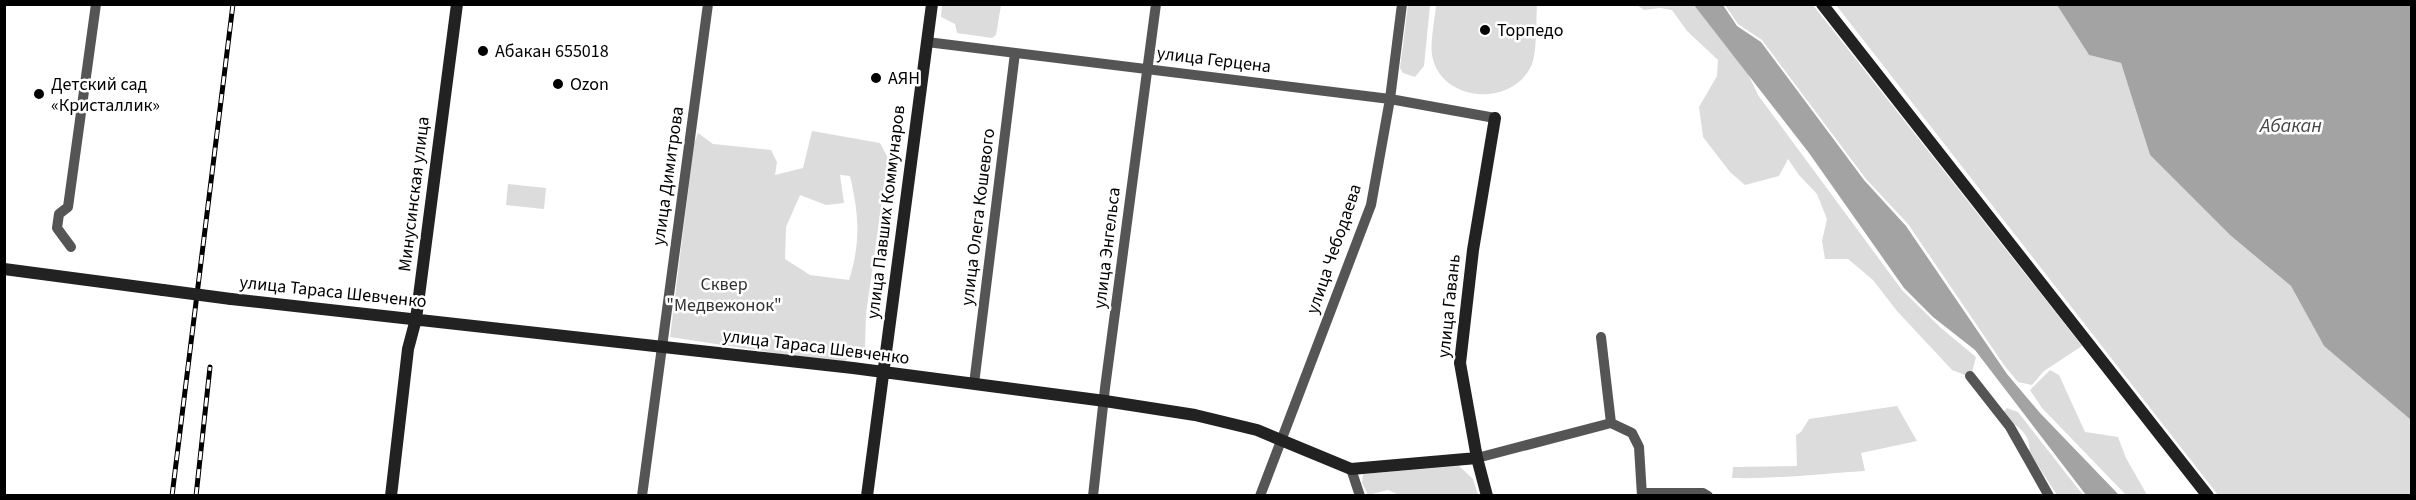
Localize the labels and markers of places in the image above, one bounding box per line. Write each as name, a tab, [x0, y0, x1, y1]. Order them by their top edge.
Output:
place label: Торпедо	[1497, 18, 1563, 43]
marker: Торпедо	[1478, 23, 1492, 37]
place label: Абакан 655018	[495, 39, 609, 64]
marker: Абакан 655018	[476, 44, 490, 58]
place label: АЯН	[888, 66, 920, 91]
marker: АЯН	[869, 71, 883, 85]
place label: Детский сад «Кристаллик»	[51, 72, 160, 118]
place label: Ozon	[570, 72, 609, 97]
marker: Ozon	[551, 77, 565, 91]
marker: Детский сад «Кристаллик»	[32, 87, 46, 101]

